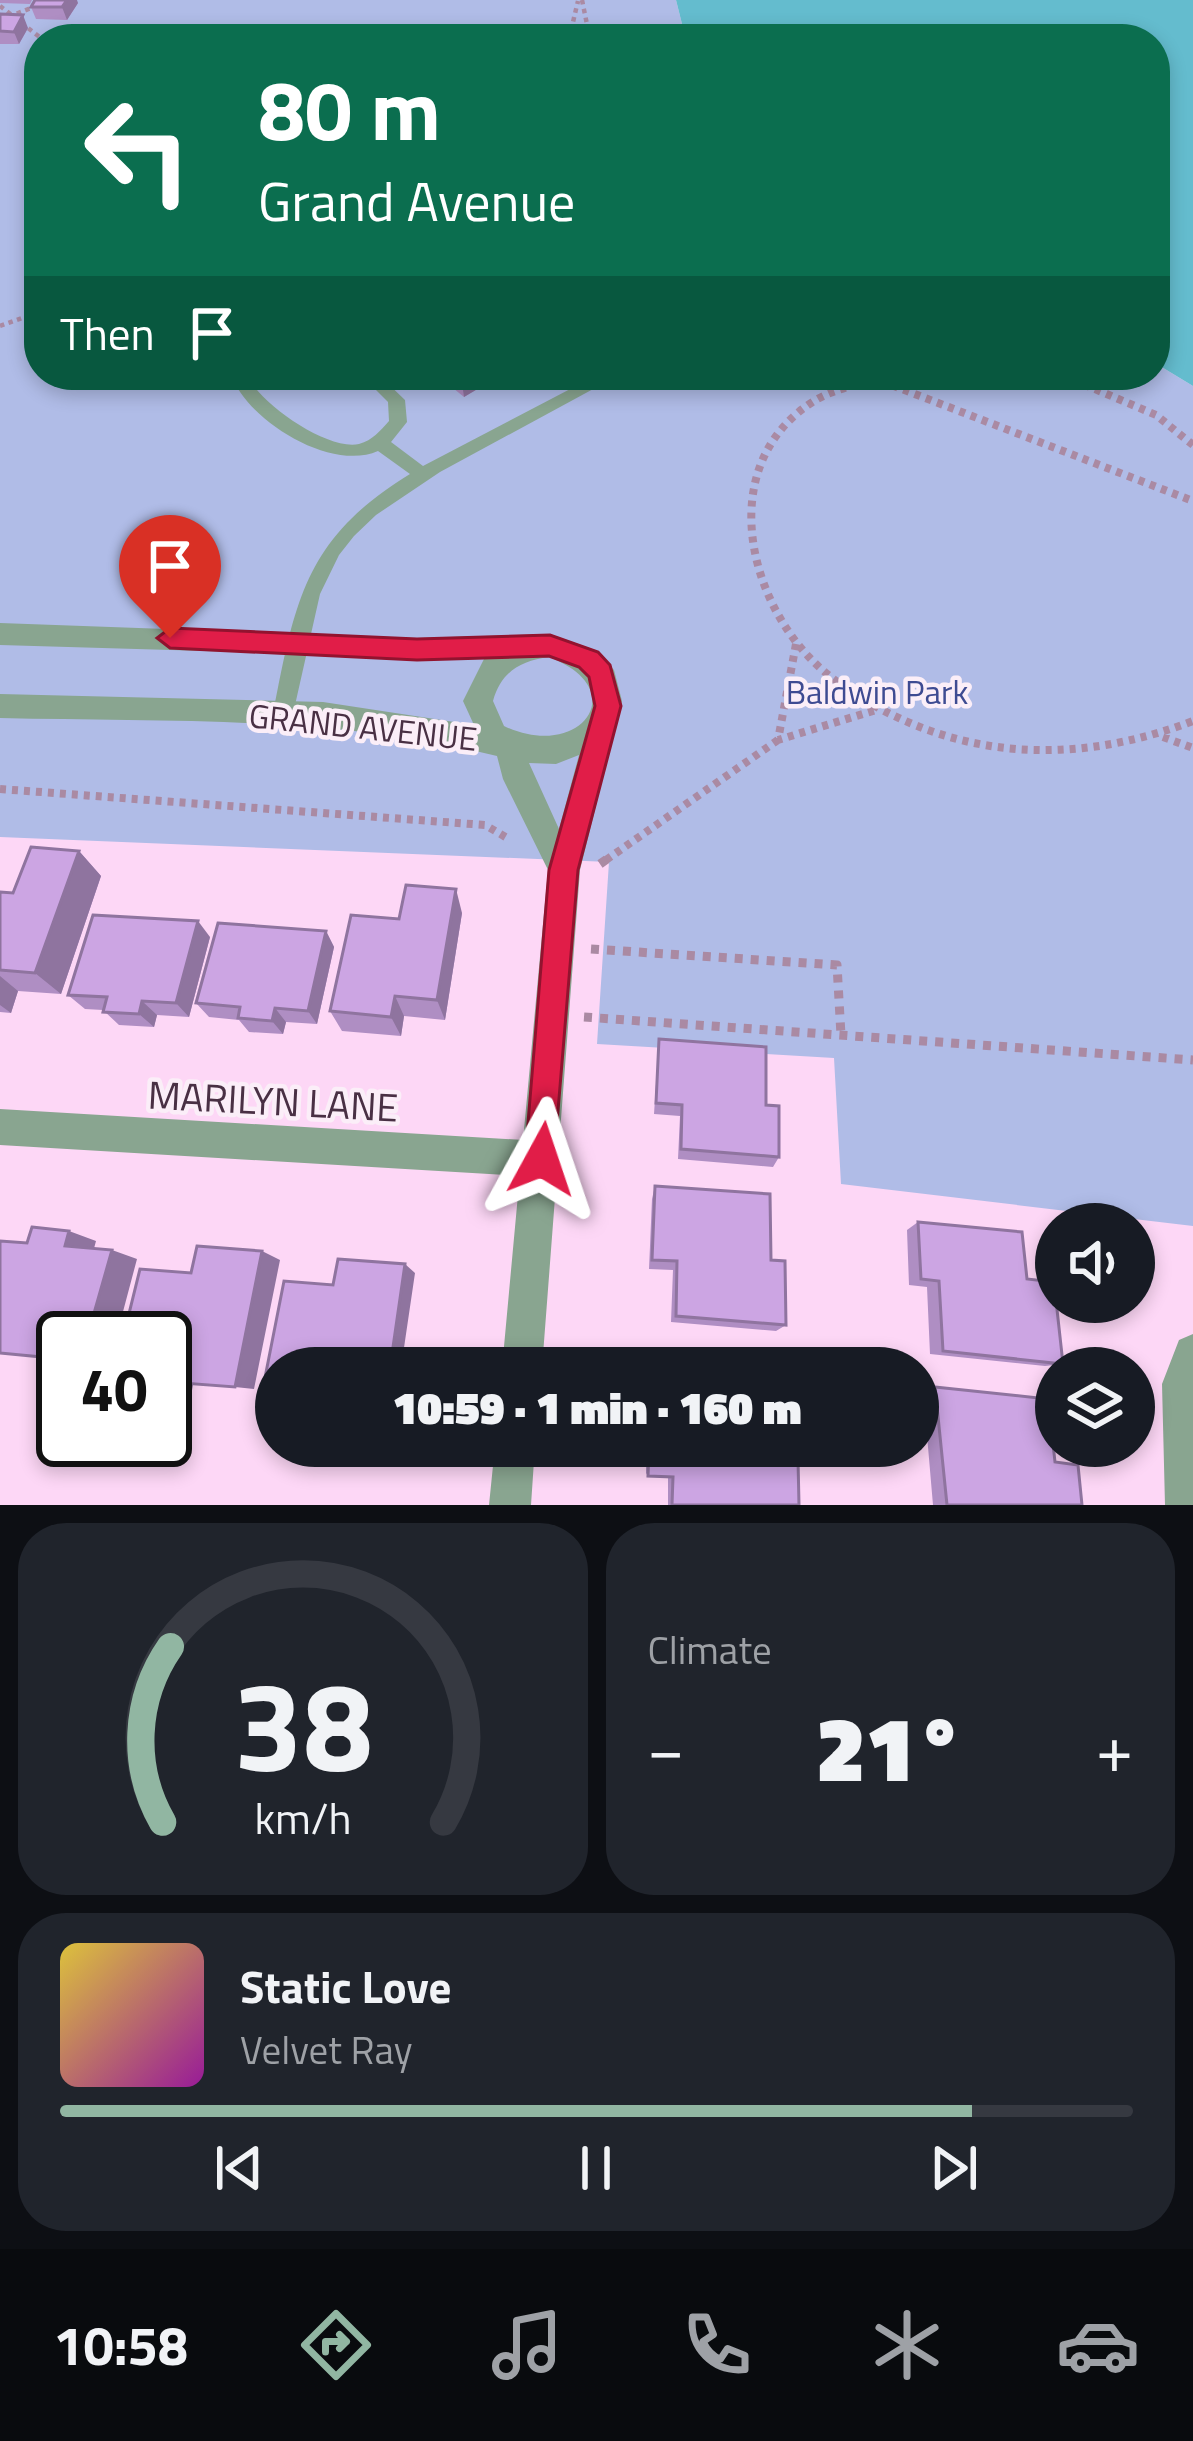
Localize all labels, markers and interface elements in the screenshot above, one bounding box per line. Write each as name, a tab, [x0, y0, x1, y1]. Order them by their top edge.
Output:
text: 80 m	[258, 45, 441, 173]
icon: left	[60, 72, 216, 228]
text: Grand Avenue	[258, 160, 575, 242]
text: Then	[60, 299, 155, 367]
icon: arrive	[179, 300, 245, 366]
pin	[119, 515, 221, 638]
icon: arrive	[137, 533, 203, 599]
park label: Baldwin Park	[786, 667, 968, 717]
street label: GRAND AVENUE	[247, 690, 479, 764]
street label: MARILYN LANE	[146, 1064, 400, 1137]
position arrow	[479, 1096, 605, 1222]
map controls	[1035, 1203, 1155, 1467]
button: sound	[1035, 1203, 1155, 1323]
speed limit sign: 40	[36, 1311, 192, 1467]
button: layers	[1035, 1347, 1155, 1467]
text: 10:59 · 1 min · 160 m	[393, 1373, 801, 1441]
text: Climate	[648, 1620, 772, 1679]
text: 38	[233, 1630, 373, 1819]
text: 21°	[816, 1679, 965, 1816]
text: −	[648, 1697, 684, 1798]
text: +	[1096, 1697, 1133, 1798]
text: km/h	[254, 1785, 351, 1851]
text: Static Love	[240, 1952, 452, 2020]
text: Velvet Ray	[240, 2020, 413, 2079]
icon: previous	[206, 2135, 272, 2201]
icon: pause	[563, 2135, 629, 2201]
icon: next	[921, 2135, 987, 2201]
icon: directions	[294, 2303, 378, 2387]
icon: music	[485, 2303, 569, 2387]
icon: phone	[675, 2303, 759, 2387]
icon: climate	[865, 2303, 949, 2387]
icon: car	[1056, 2303, 1140, 2387]
text: 10:58	[53, 2304, 188, 2386]

